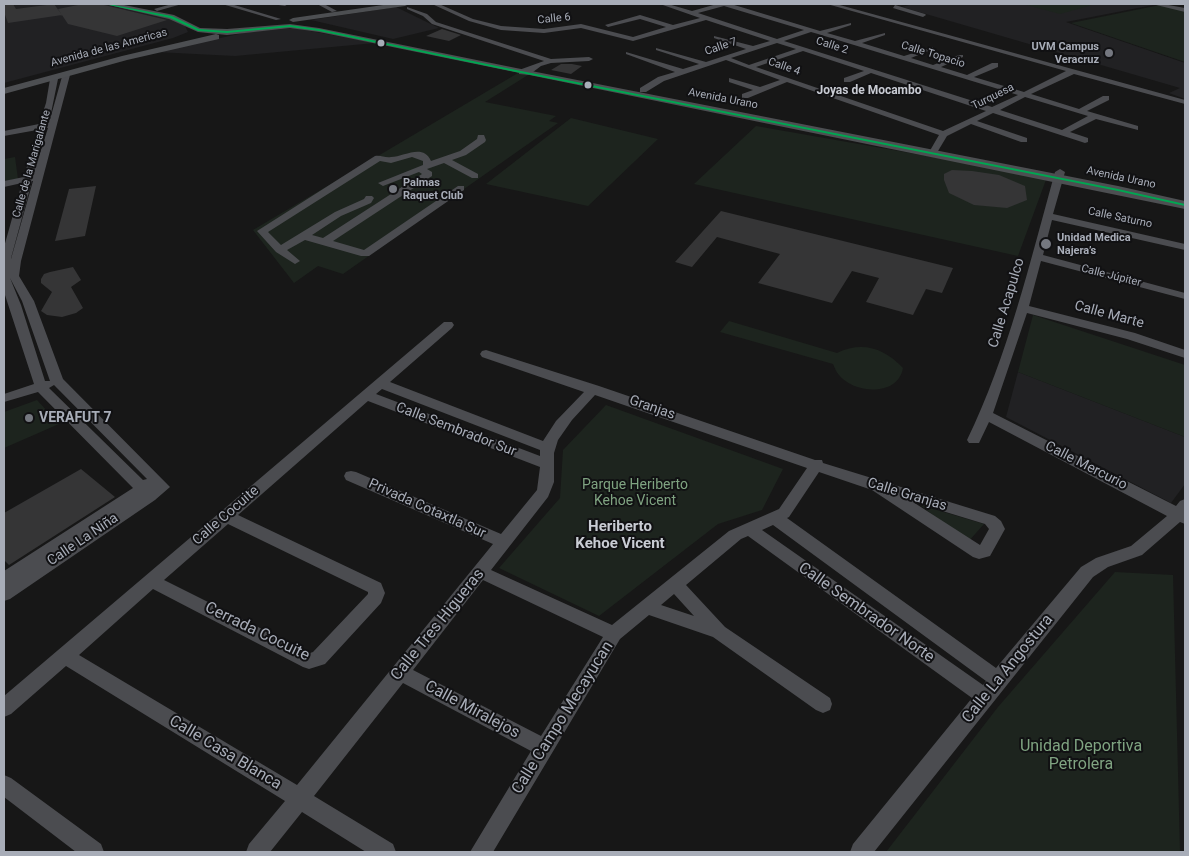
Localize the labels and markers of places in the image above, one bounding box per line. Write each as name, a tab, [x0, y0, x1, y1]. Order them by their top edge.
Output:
unlabelled marker	[376, 38, 386, 48]
place label: UVM Campus Veracruz	[1032, 40, 1099, 66]
marker: UVM Campus Veracruz	[1103, 47, 1115, 59]
unlabelled marker	[583, 80, 593, 90]
place label: Palmas Raquet Club	[403, 176, 463, 202]
marker: Palmas Raquet Club	[387, 183, 399, 195]
place label: Unidad Medica Najera’s	[1057, 231, 1131, 257]
marker: Unidad Medica Najera’s	[1039, 237, 1053, 251]
place label: VERAFUT 7	[39, 410, 111, 426]
marker: VERAFUT 7	[23, 412, 35, 424]

